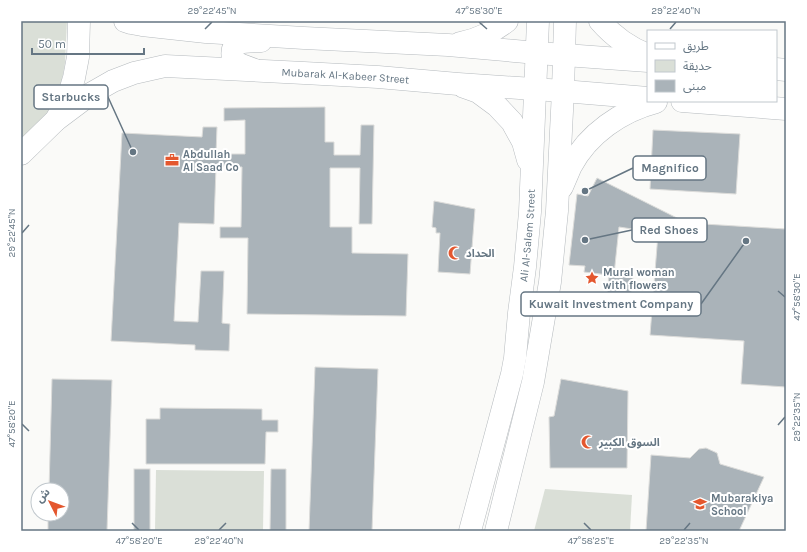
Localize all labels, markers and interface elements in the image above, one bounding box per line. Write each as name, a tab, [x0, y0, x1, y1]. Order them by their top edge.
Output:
text: 29°22'45"N	[187, 5, 237, 17]
text: 47°58'30"E	[455, 5, 503, 17]
text: 29°22'40"N	[651, 5, 701, 17]
scale bar	[32, 30, 144, 56]
legend	[647, 30, 777, 102]
text: 50 m	[38, 37, 66, 51]
text: طريق	[683, 39, 709, 54]
text: حديقة	[683, 59, 712, 73]
street label: Mubarak Al-Kabeer Street	[281, 66, 410, 87]
text: مبنى	[683, 79, 706, 93]
callout: Starbucks	[34, 85, 108, 109]
text: Starbucks	[42, 90, 100, 104]
place label: Abdullah Al Saad Co	[183, 148, 239, 174]
office icon: Abdullah Al Saad Co	[164, 152, 180, 168]
callout: Magnifico	[633, 156, 706, 180]
text: Magnifico	[641, 161, 699, 175]
street label: Ali Al-Salem Street	[517, 189, 538, 283]
text: 29°22'45"N	[6, 208, 18, 258]
callout: Red Shoes	[632, 218, 707, 242]
text: Red Shoes	[639, 223, 699, 237]
mosque icon: الحداد	[447, 245, 463, 261]
place label: الحداد	[466, 247, 494, 260]
place label: Mural woman with flowers	[603, 266, 675, 292]
place icon: Mural woman with flowers	[584, 270, 600, 286]
text: 47°58'30"E	[791, 273, 803, 321]
callout: Kuwait Investment Company	[521, 292, 701, 316]
text: Kuwait Investment Company	[529, 297, 693, 311]
text: 29°22'35"N	[791, 392, 803, 442]
text: 47°58'20"E	[6, 400, 18, 448]
mosque icon: السوق الكبير	[580, 434, 596, 450]
place label: السوق الكبير	[598, 436, 660, 449]
north arrow	[30, 482, 70, 522]
text: ش	[33, 486, 53, 506]
place label: Mubarakiya School	[711, 492, 774, 518]
school or university icon: Mubarakiya School	[692, 496, 708, 512]
text: 47°58'20"E	[115, 535, 163, 547]
text: 29°22'40"N	[194, 535, 244, 547]
text: 47°58'25"E	[568, 535, 614, 547]
text: 29°22'35"N	[659, 535, 709, 547]

